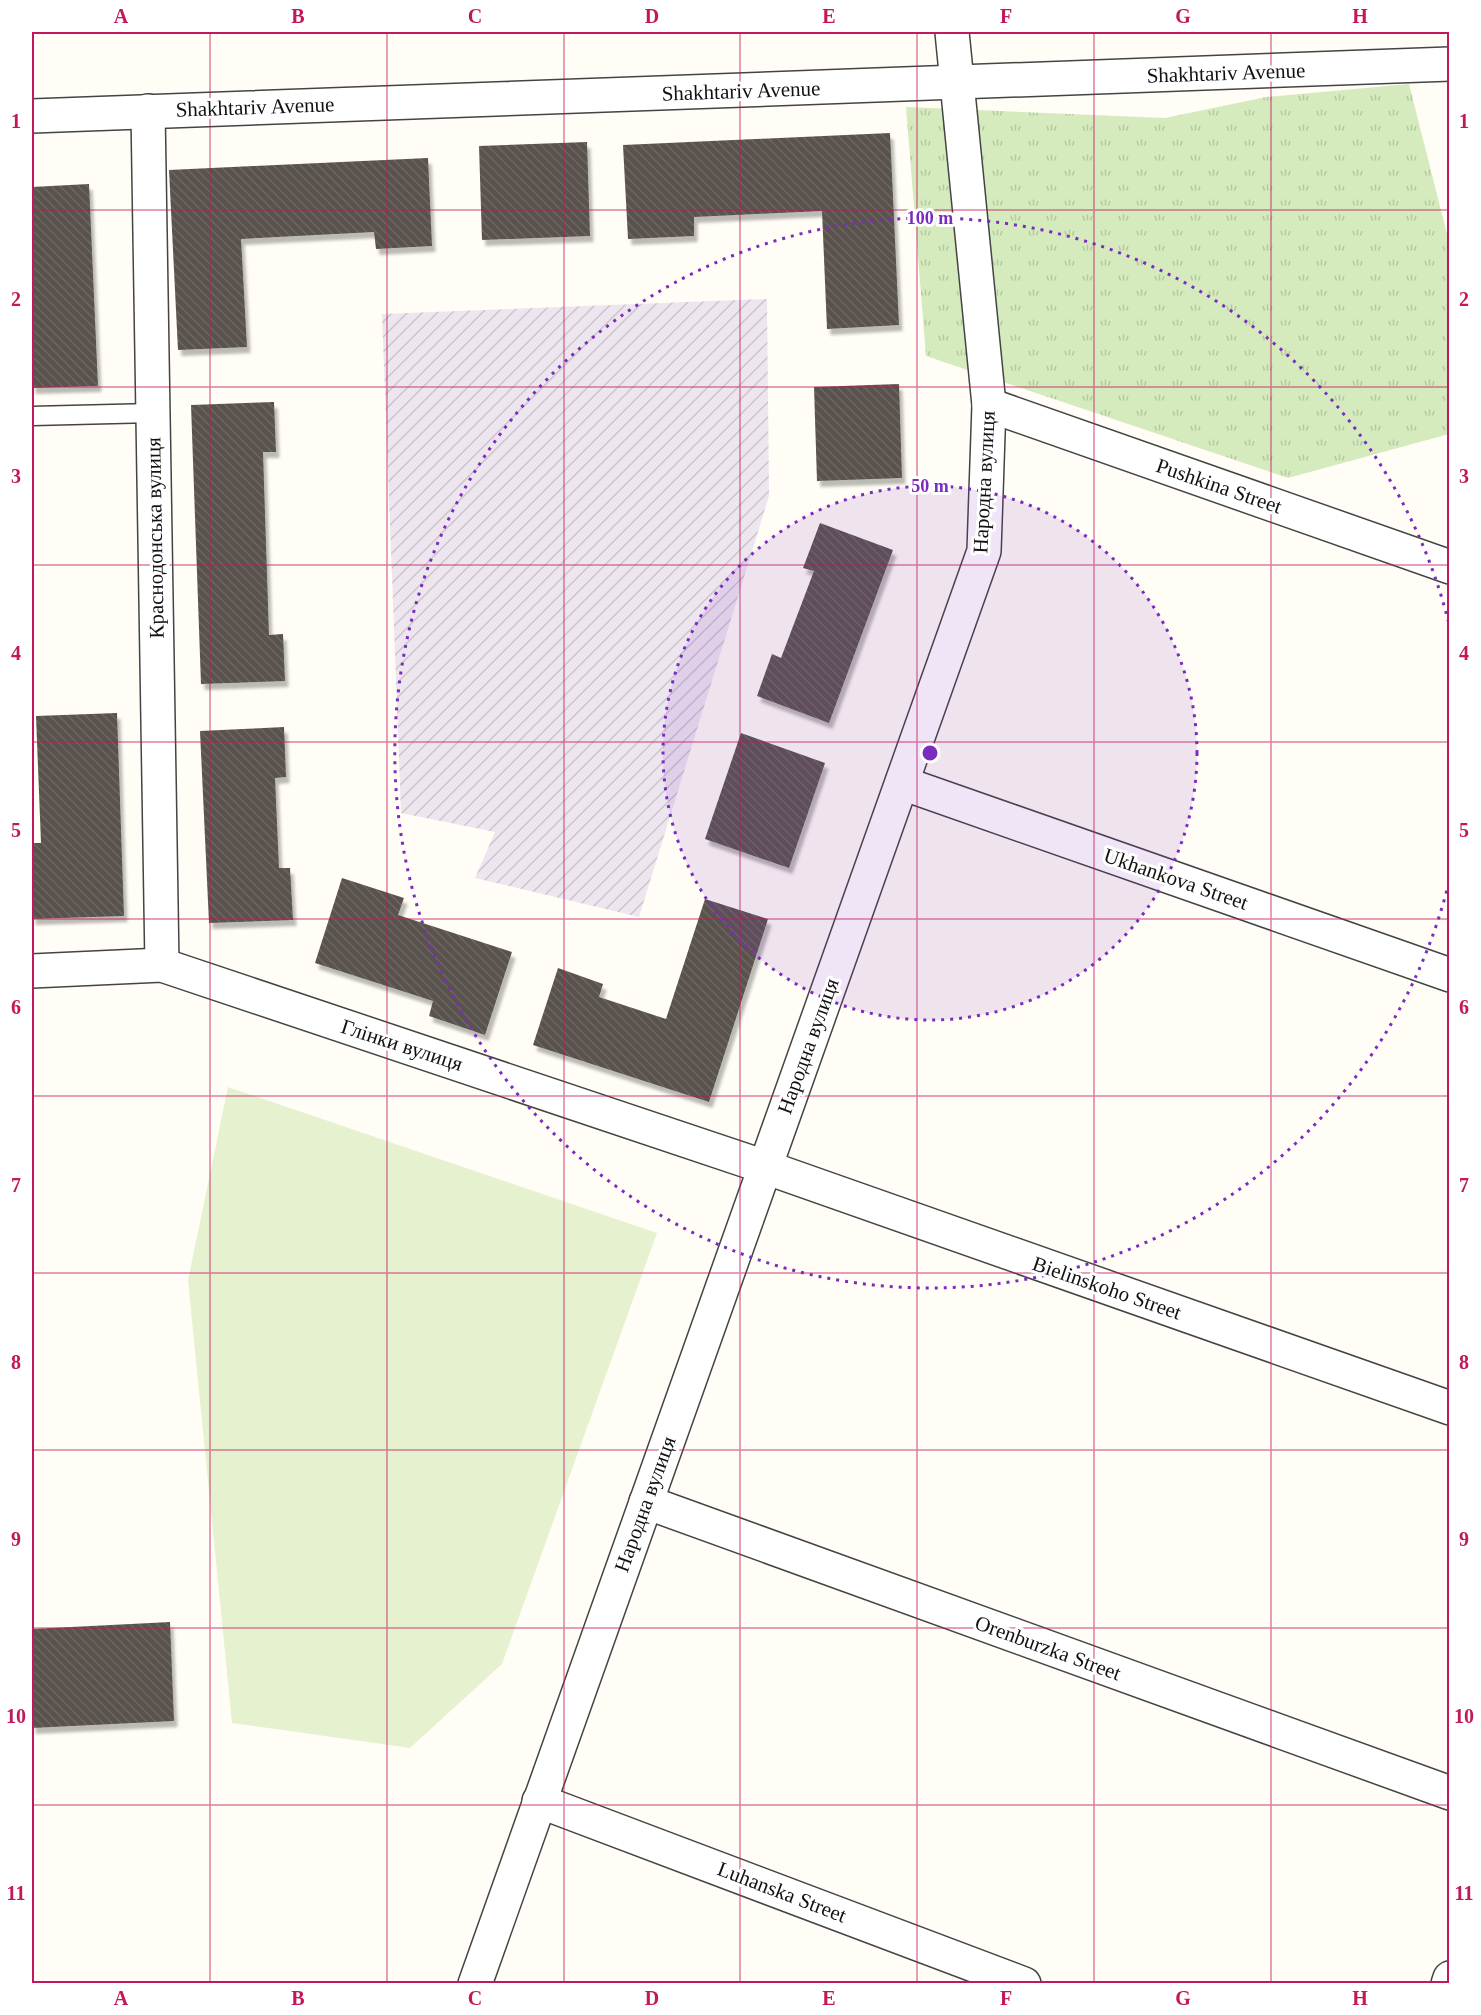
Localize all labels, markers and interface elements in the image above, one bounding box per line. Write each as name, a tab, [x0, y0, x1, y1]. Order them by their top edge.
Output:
text: A	[114, 5, 129, 27]
text: B	[291, 5, 305, 27]
text: C	[468, 5, 482, 27]
text: D	[645, 5, 659, 27]
text: E	[822, 5, 836, 27]
text: F	[1000, 5, 1012, 27]
text: G	[1175, 5, 1191, 27]
text: H	[1352, 5, 1368, 27]
street label: Shakhtariv Avenue	[1146, 58, 1306, 88]
street label: Shakhtariv Avenue	[661, 76, 821, 106]
street label: Shakhtariv Avenue	[175, 92, 335, 122]
text: 1	[11, 110, 21, 132]
text: 1	[1459, 110, 1469, 132]
text: 100 m	[907, 208, 953, 228]
text: 2	[11, 288, 21, 310]
text: 2	[1459, 288, 1469, 310]
street label: Народна вулиця	[968, 410, 1000, 554]
street label: Краснодонська вулиця	[141, 437, 169, 639]
street label: Pushkina Street	[1153, 453, 1285, 519]
text: 3	[11, 465, 21, 487]
text: 3	[1459, 465, 1469, 487]
text: 50 m	[911, 476, 949, 496]
text: 4	[11, 642, 21, 664]
text: 4	[1459, 642, 1469, 664]
centre of rings	[920, 743, 940, 763]
text: 5	[11, 819, 21, 841]
text: 5	[1459, 819, 1469, 841]
street label: Ukhankova Street	[1101, 843, 1251, 915]
street label: Народна вулиця	[772, 974, 844, 1117]
text: 6	[11, 996, 21, 1018]
text: 6	[1459, 996, 1469, 1018]
street label: Глінки вулиця	[338, 1014, 466, 1076]
text: 7	[11, 1174, 21, 1196]
text: 7	[1459, 1174, 1469, 1196]
street label: Bielinskoho Street	[1029, 1251, 1185, 1325]
text: 8	[11, 1351, 21, 1373]
text: 8	[1459, 1351, 1469, 1373]
street label: Народна вулиця	[609, 1432, 681, 1575]
text: 9	[11, 1528, 21, 1550]
text: 9	[1459, 1528, 1469, 1550]
street label: Orenburzka Street	[972, 1610, 1124, 1686]
text: 10	[6, 1705, 26, 1727]
text: 10	[1454, 1705, 1474, 1727]
street label: Luhanska Street	[714, 1856, 850, 1928]
text: 11	[7, 1882, 25, 1904]
text: 11	[1455, 1882, 1473, 1904]
text: A	[114, 1987, 129, 2009]
text: B	[291, 1987, 305, 2009]
text: C	[468, 1987, 482, 2009]
text: D	[645, 1987, 659, 2009]
text: E	[822, 1987, 836, 2009]
text: F	[1000, 1987, 1012, 2009]
text: G	[1175, 1987, 1191, 2009]
text: H	[1352, 1987, 1368, 2009]

